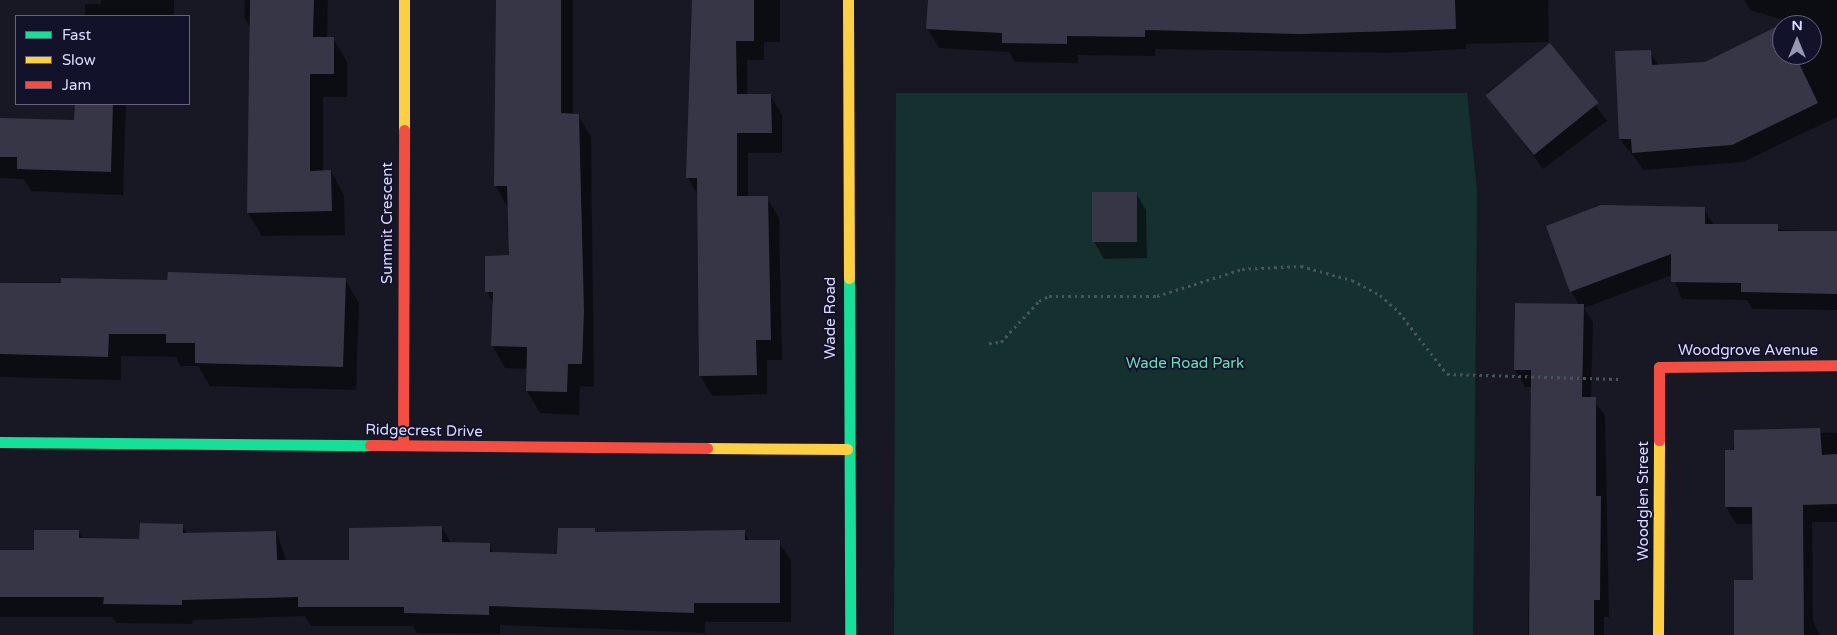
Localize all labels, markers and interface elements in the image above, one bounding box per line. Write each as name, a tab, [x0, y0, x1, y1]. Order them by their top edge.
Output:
legend	[15, 15, 190, 105]
north arrow	[1772, 15, 1822, 65]
text: N	[1791, 17, 1803, 34]
text: Fast	[62, 26, 91, 44]
text: Slow	[62, 51, 96, 69]
text: Jam	[62, 76, 91, 94]
street label: Summit Crescent	[379, 162, 397, 284]
street label: Wade Road	[822, 277, 840, 359]
street label: Woodgrove Avenue	[1678, 342, 1818, 360]
park label: Wade Road Park	[1126, 355, 1244, 373]
street label: Ridgecrest Drive	[365, 421, 483, 441]
street label: Woodglen Street	[1635, 441, 1653, 561]

